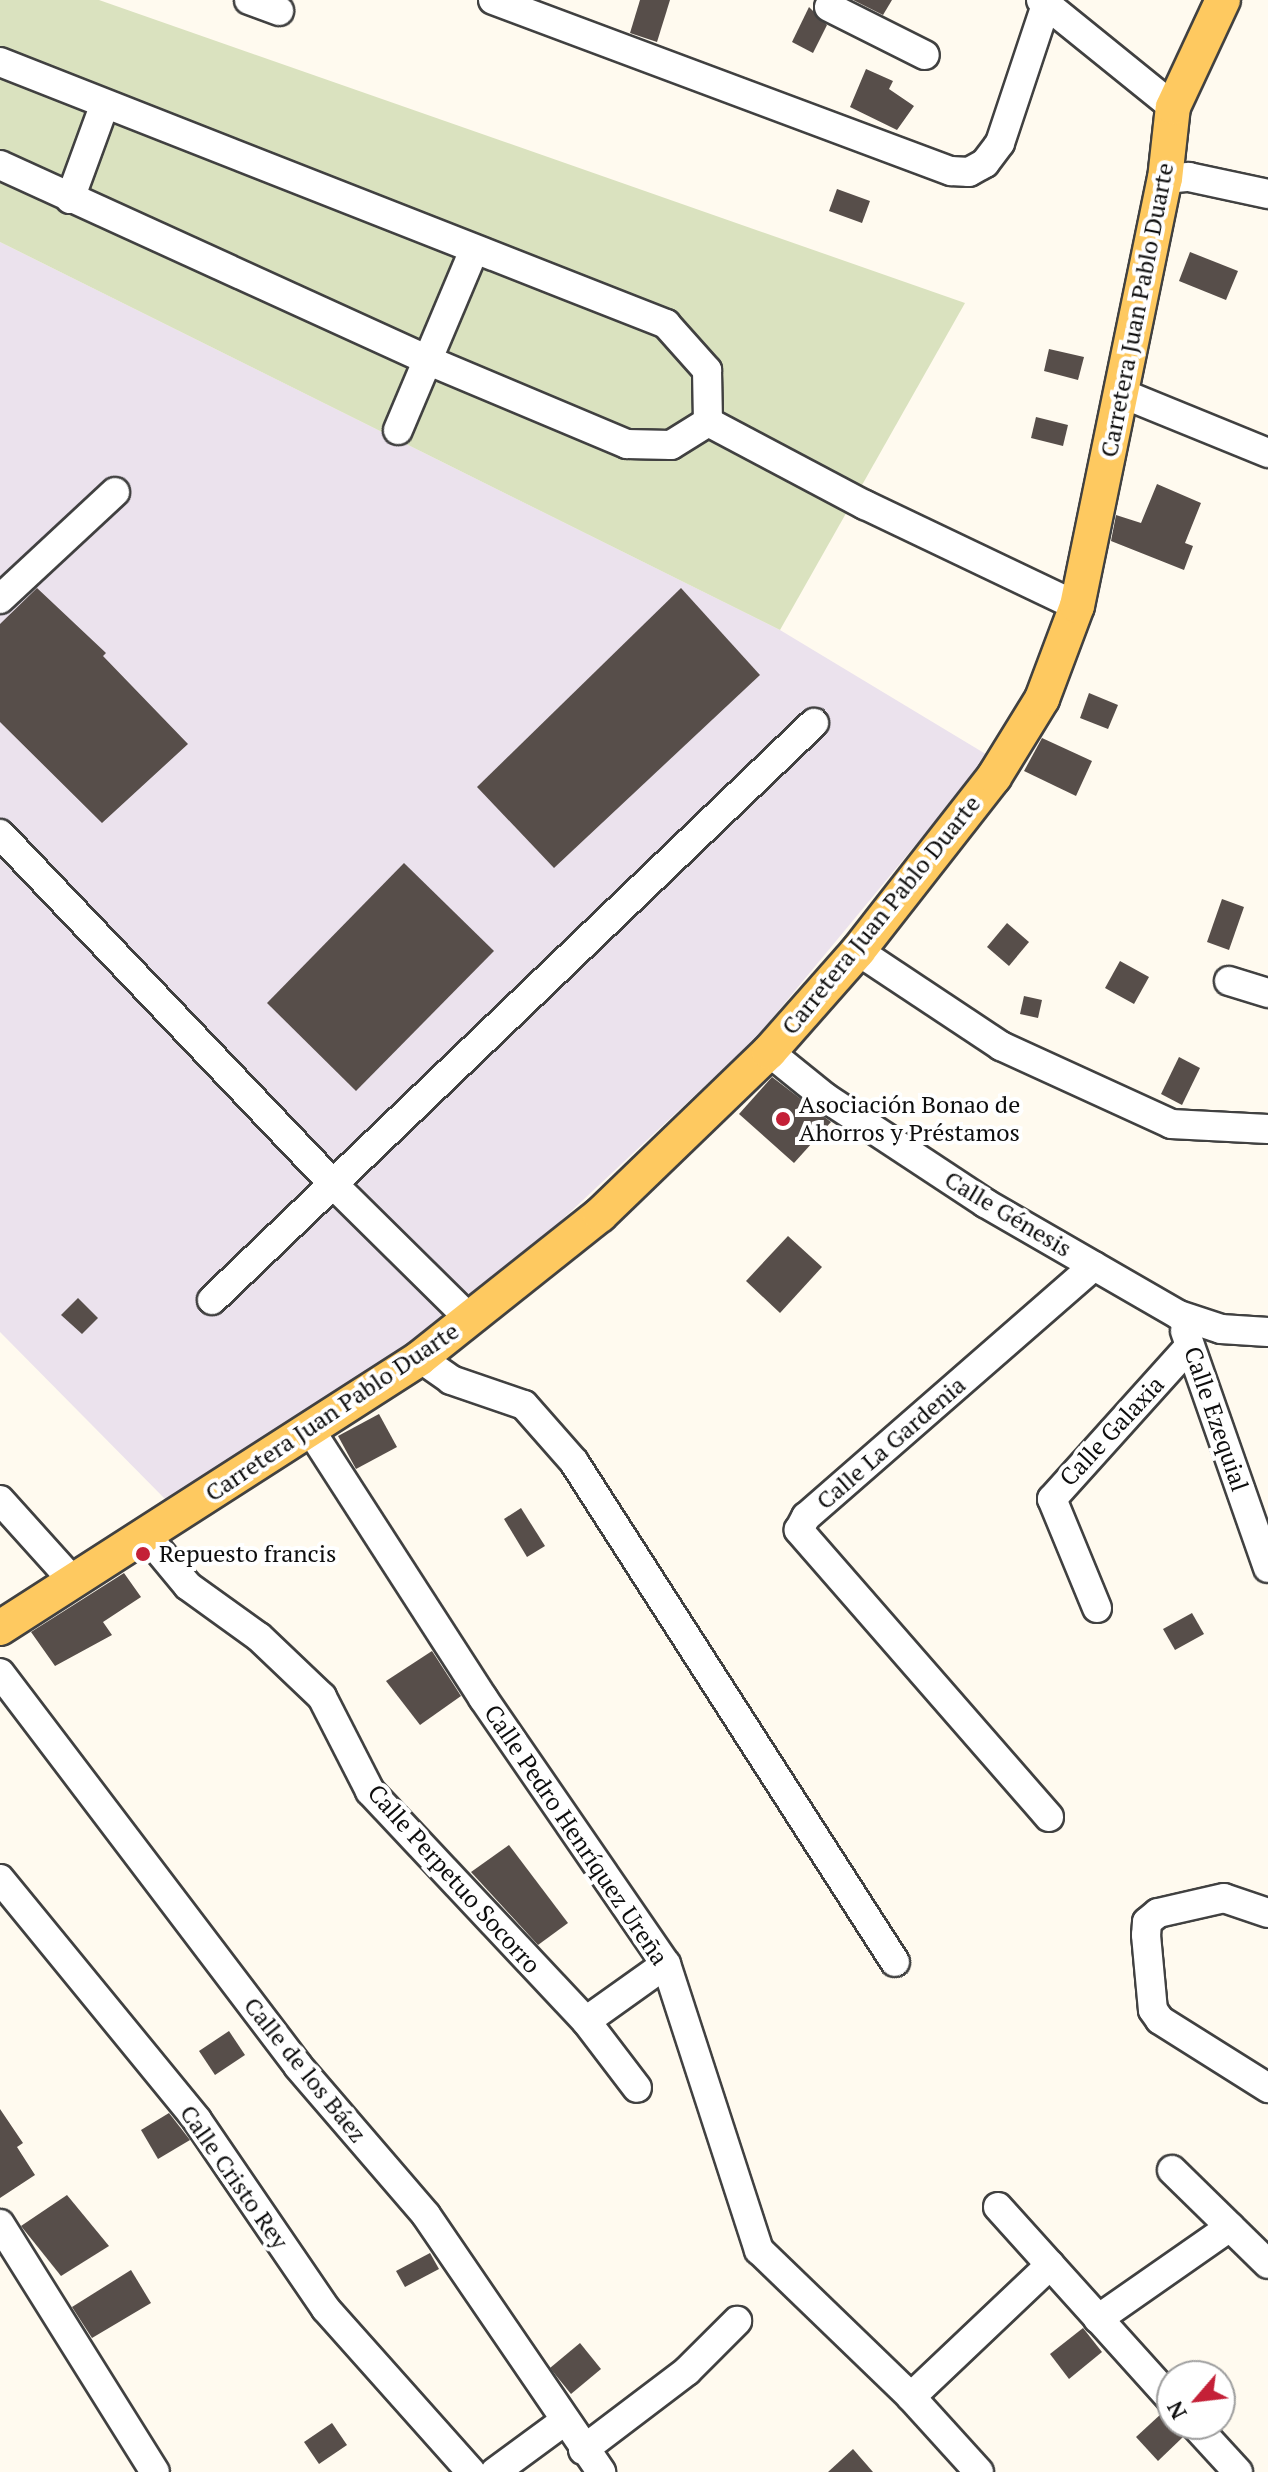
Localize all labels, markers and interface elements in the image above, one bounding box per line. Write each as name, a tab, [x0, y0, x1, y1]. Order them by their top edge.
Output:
street label: Carretera Juan Pablo Duarte	[1094, 160, 1180, 460]
street label: Carretera Juan Pablo Duarte	[776, 790, 986, 1040]
place label: Asociación Bonao de Ahorros y Préstamos	[799, 1091, 1020, 1147]
marker: Asociación Bonao de Ahorros y Préstamos	[774, 1110, 792, 1128]
street label: Calle Génesis	[939, 1165, 1077, 1263]
street label: Carretera Juan Pablo Duarte	[200, 1316, 464, 1508]
street label: Calle Ezequial	[1178, 1343, 1254, 1495]
street label: Calle La Gardenia	[811, 1370, 971, 1516]
street label: Calle Galaxia	[1054, 1370, 1170, 1492]
place label: Repuesto francis	[159, 1540, 336, 1568]
marker: Repuesto francis	[134, 1545, 152, 1563]
street label: Calle Pedro Henríquez Ureña	[478, 1699, 674, 1971]
street label: Calle Perpetuo Socorro	[362, 1779, 546, 1979]
street label: Calle de los Báez	[238, 1992, 372, 2148]
street label: Calle Cristo Rey	[174, 2100, 294, 2254]
north arrow	[1156, 2360, 1236, 2440]
text: N	[1159, 2396, 1193, 2425]

